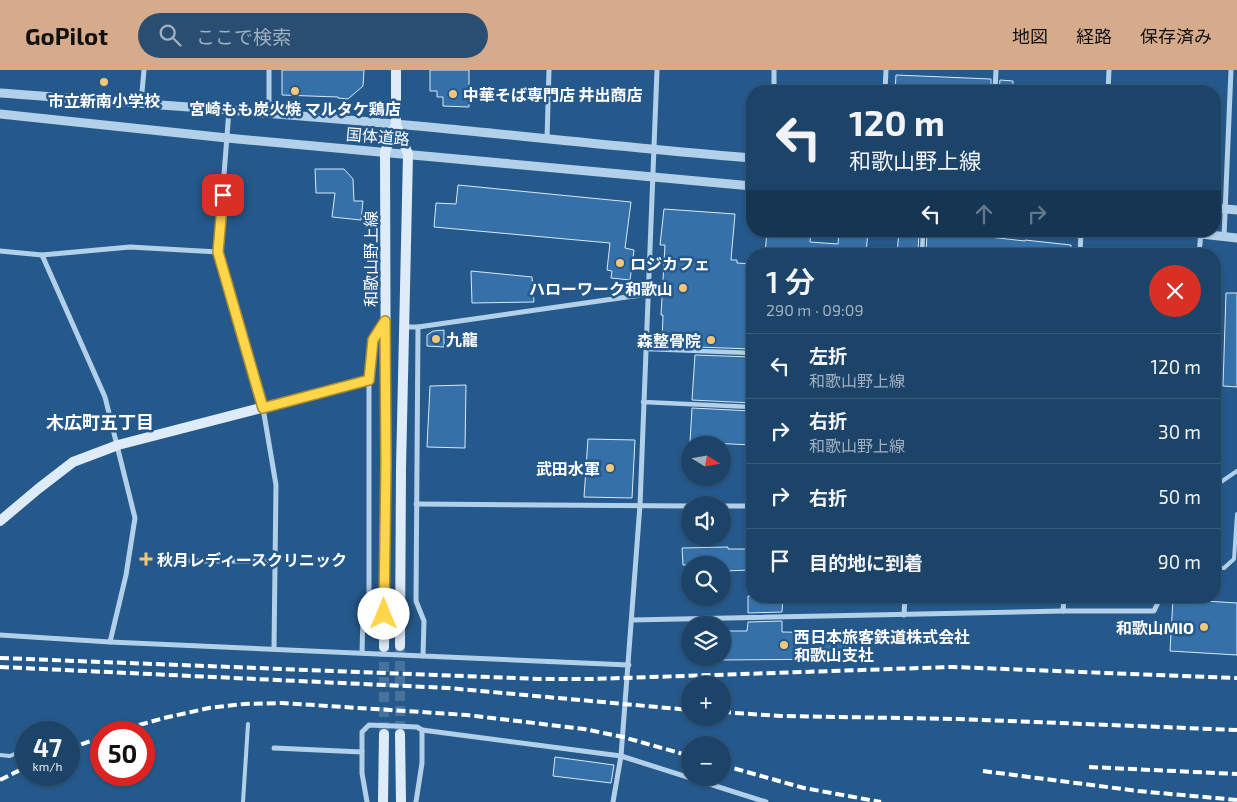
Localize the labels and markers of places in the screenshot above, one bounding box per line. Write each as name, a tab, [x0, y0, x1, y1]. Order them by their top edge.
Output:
marker: 市立新南小学校	[98, 76, 110, 88]
marker: 宮崎もも炭火焼 マルタケ鶏店	[289, 85, 301, 97]
place label: 中華そば専門店 井出商店	[463, 85, 642, 104]
marker: 中華そば専門店 井出商店	[447, 88, 459, 100]
place label: 市立新南小学校	[48, 91, 160, 110]
place label: 宮崎もも炭火焼 マルタケ鶏店	[189, 99, 401, 118]
pin	[202, 174, 244, 216]
place label: ロジカフェ	[630, 254, 710, 273]
marker: ロジカフェ	[614, 257, 626, 269]
place label: ハローワーク和歌山	[529, 279, 673, 298]
marker: ハローワーク和歌山	[677, 282, 689, 294]
place label: 九龍	[446, 330, 478, 349]
place label: 森整骨院	[637, 331, 701, 350]
marker: 九龍	[430, 333, 442, 345]
marker: 森整骨院	[705, 334, 717, 346]
place label: 武田水軍	[536, 459, 600, 478]
marker: 武田水軍	[604, 462, 616, 474]
place label: 秋月レディースクリニック	[157, 550, 347, 569]
marker: 秋月レディースクリニック	[139, 552, 153, 566]
place label: 和歌山MIO	[1116, 618, 1194, 637]
marker: 和歌山MIO	[1198, 621, 1210, 633]
place label: 西日本旅客鉄道株式会社 和歌山支社	[794, 627, 970, 664]
marker: 西日本旅客鉄道株式会社 和歌山支社	[778, 639, 790, 651]

